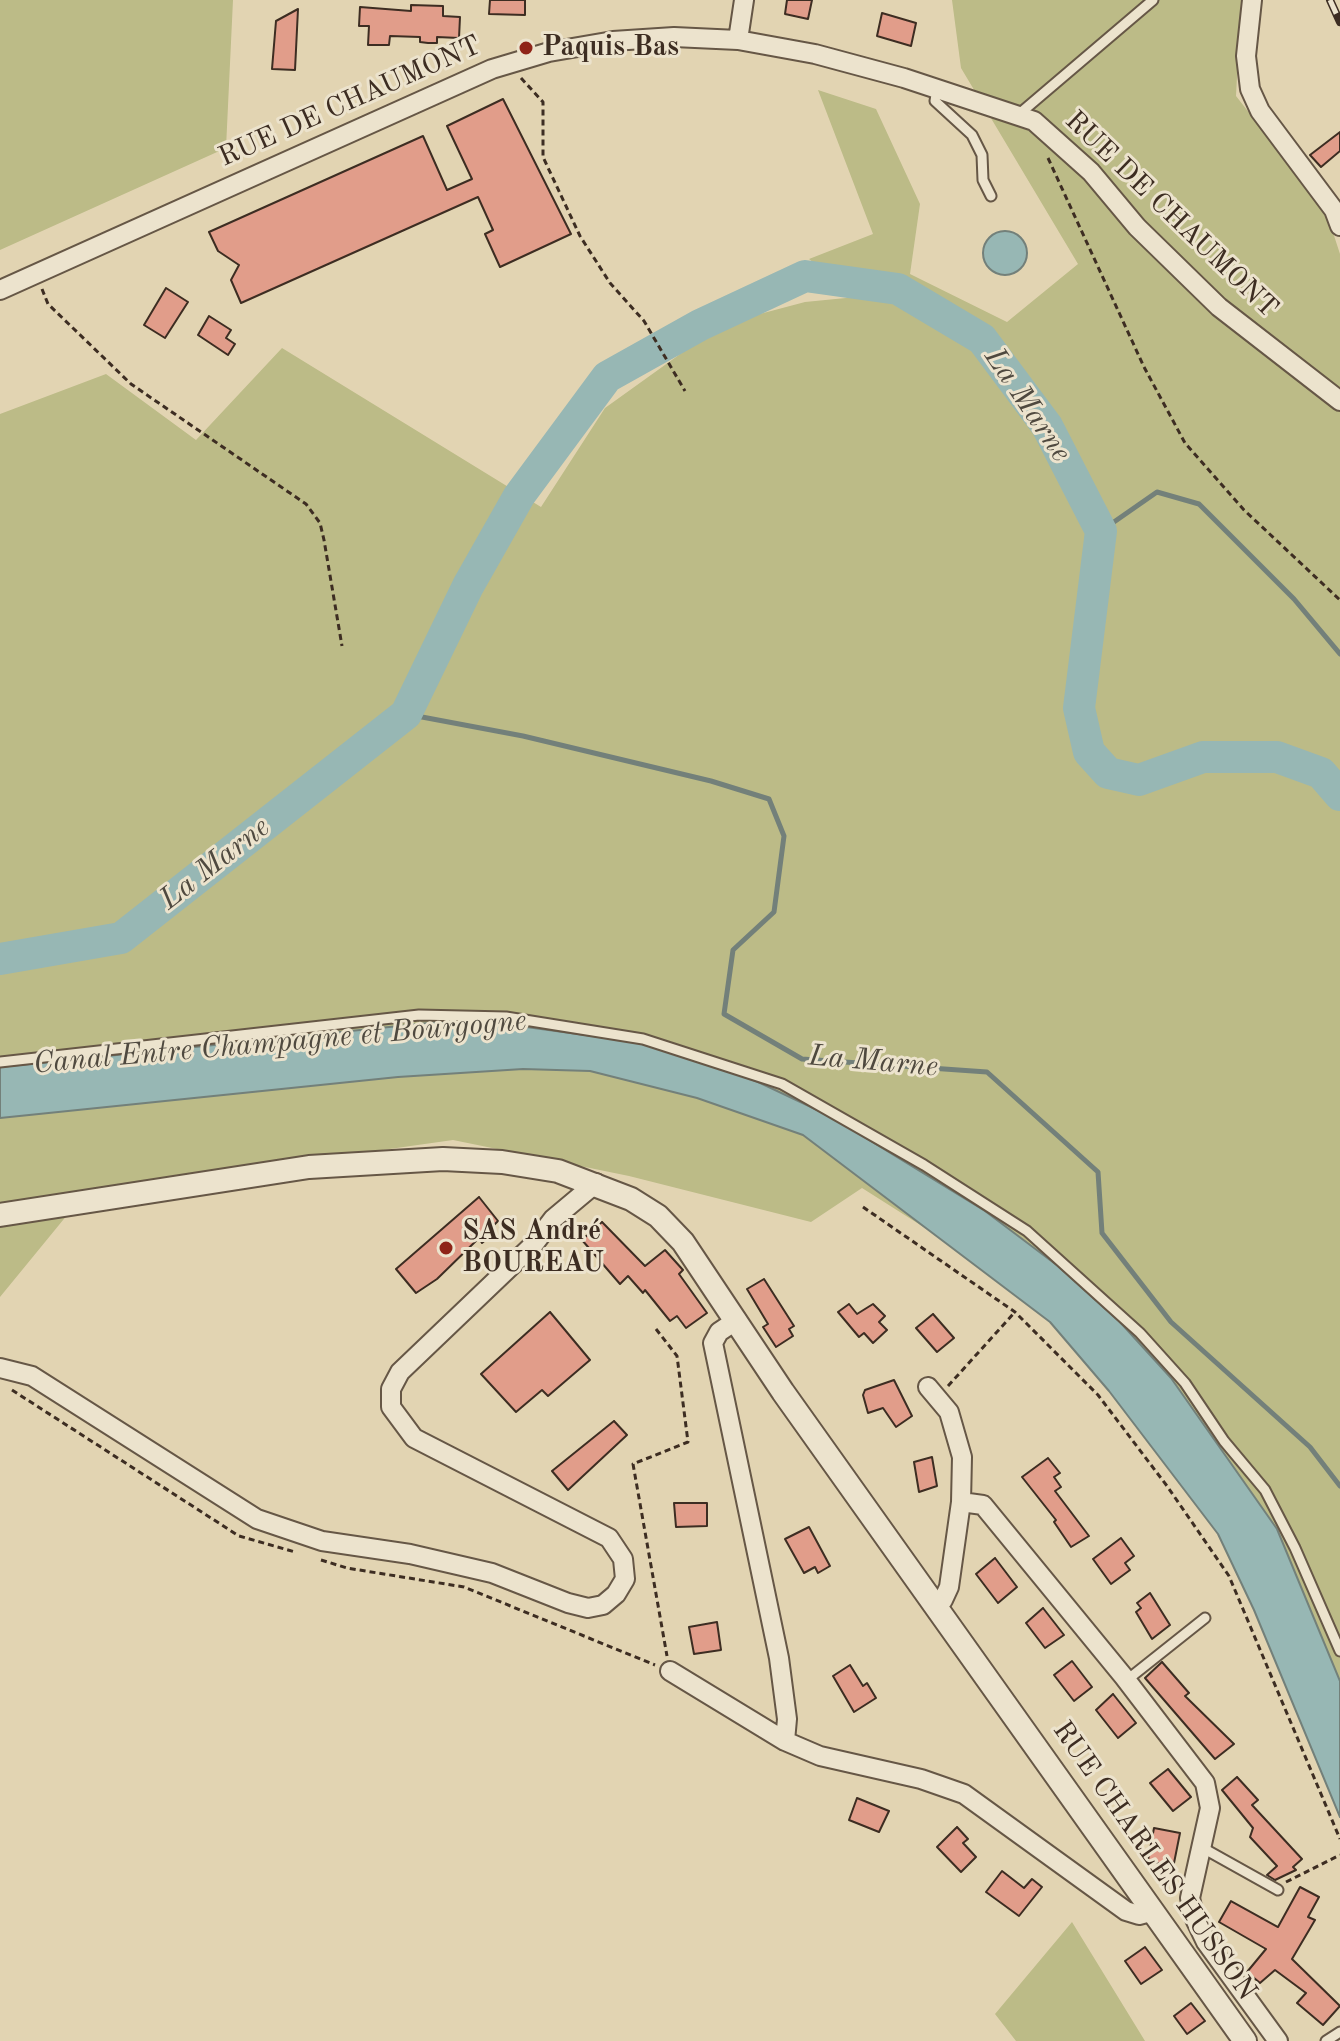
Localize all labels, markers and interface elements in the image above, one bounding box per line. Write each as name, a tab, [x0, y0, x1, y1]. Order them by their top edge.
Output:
street label: RUE DE CHAUMONT	[214, 29, 486, 175]
place label: Paquis Bas	[542, 31, 679, 65]
marker: Paquis Bas	[517, 39, 535, 57]
street label: RUE DE CHAUMONT	[1057, 104, 1285, 326]
water label: La Marne	[976, 341, 1078, 469]
water label: La Marne	[153, 810, 277, 918]
water label: Canal Entre Champagne et Bourgogne	[32, 1003, 528, 1083]
water label: La Marne	[807, 1038, 939, 1086]
place label: SAS André BOUREAU	[462, 1215, 604, 1281]
marker: SAS André BOUREAU	[437, 1239, 455, 1257]
street label: RUE CHARLES HUSSON	[1045, 1715, 1263, 2007]

